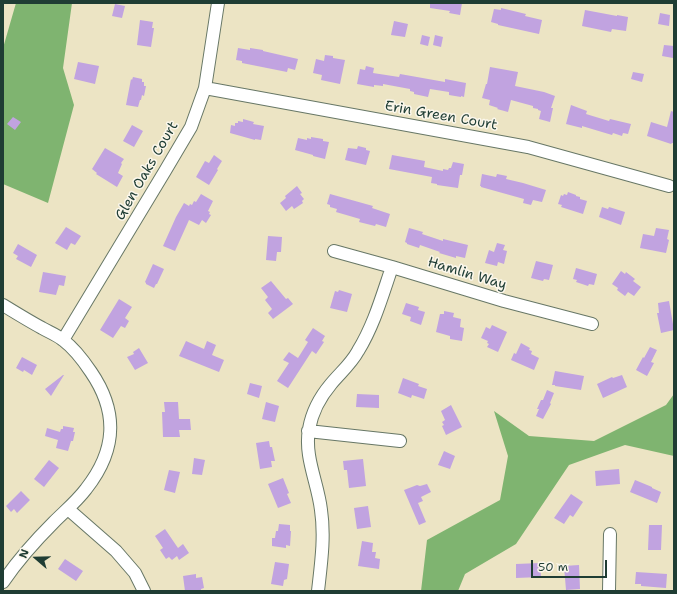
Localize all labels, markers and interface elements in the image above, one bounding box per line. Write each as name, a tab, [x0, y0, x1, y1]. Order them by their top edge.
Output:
street label: Erin Green Court	[383, 98, 499, 134]
street label: Glen Oaks Court	[112, 119, 182, 223]
street label: Hamlin Way	[426, 254, 508, 294]
north arrow	[16, 538, 56, 578]
text: N	[16, 547, 33, 560]
scale bar	[533, 552, 609, 578]
text: 50 m	[538, 559, 568, 575]

